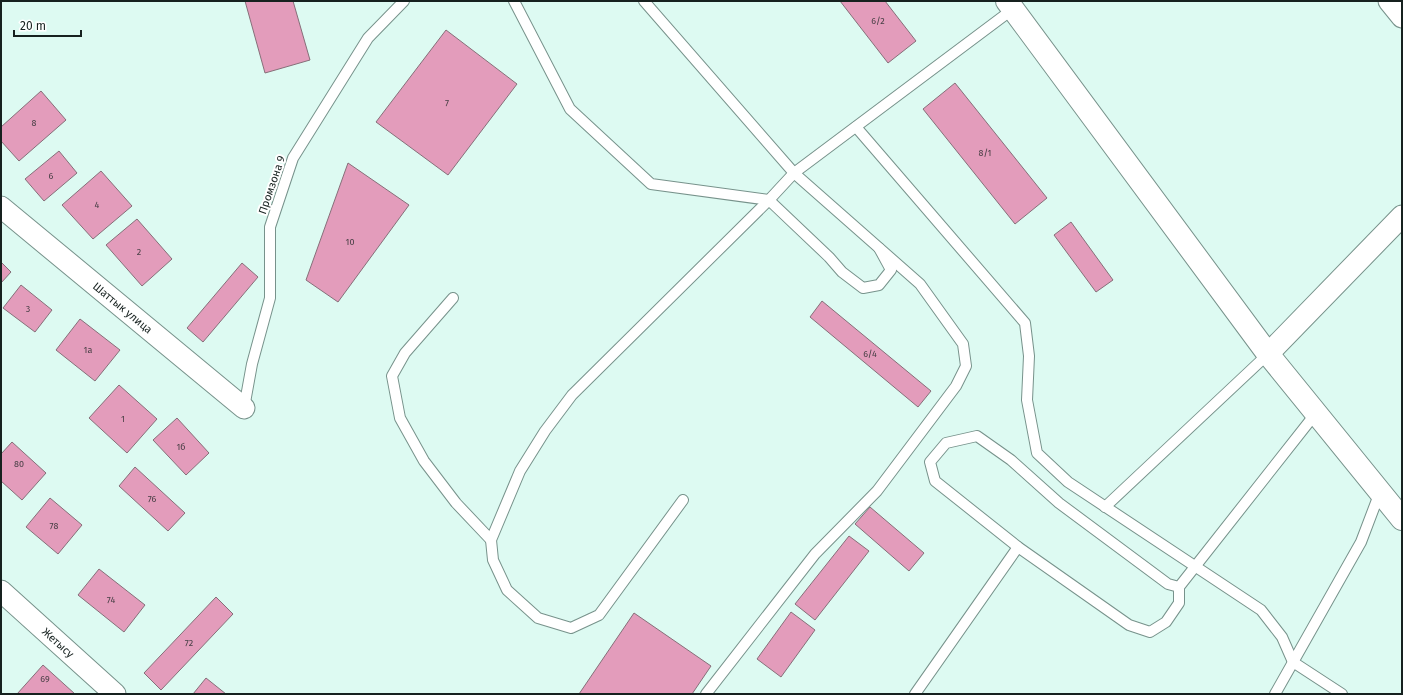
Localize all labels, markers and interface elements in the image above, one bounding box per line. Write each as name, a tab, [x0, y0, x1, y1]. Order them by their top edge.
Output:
scale bar	[14, 12, 81, 38]
house number: 6/2	[871, 16, 885, 26]
text: 20 m	[20, 19, 46, 33]
house number: 7	[445, 98, 449, 108]
house number: 8	[32, 118, 37, 128]
house number: 8/1	[979, 148, 992, 158]
street label: Промзона 9	[256, 154, 288, 216]
house number: 6	[49, 171, 54, 181]
house number: 4	[95, 200, 100, 210]
house number: 10	[346, 237, 354, 247]
house number: 2	[137, 247, 141, 257]
street label: Шаттык улица	[90, 279, 155, 336]
house number: 3	[26, 304, 30, 314]
house number: 1а	[84, 345, 92, 355]
house number: 6/4	[863, 349, 877, 359]
house number: 1	[121, 414, 125, 424]
house number: 1б	[176, 442, 186, 452]
house number: 80	[14, 459, 24, 469]
house number: 76	[148, 494, 156, 504]
house number: 78	[50, 521, 58, 531]
house number: 74	[107, 595, 115, 605]
street label: Жетысу	[40, 625, 77, 661]
house number: 72	[185, 638, 193, 648]
house number: 69	[40, 674, 50, 684]

